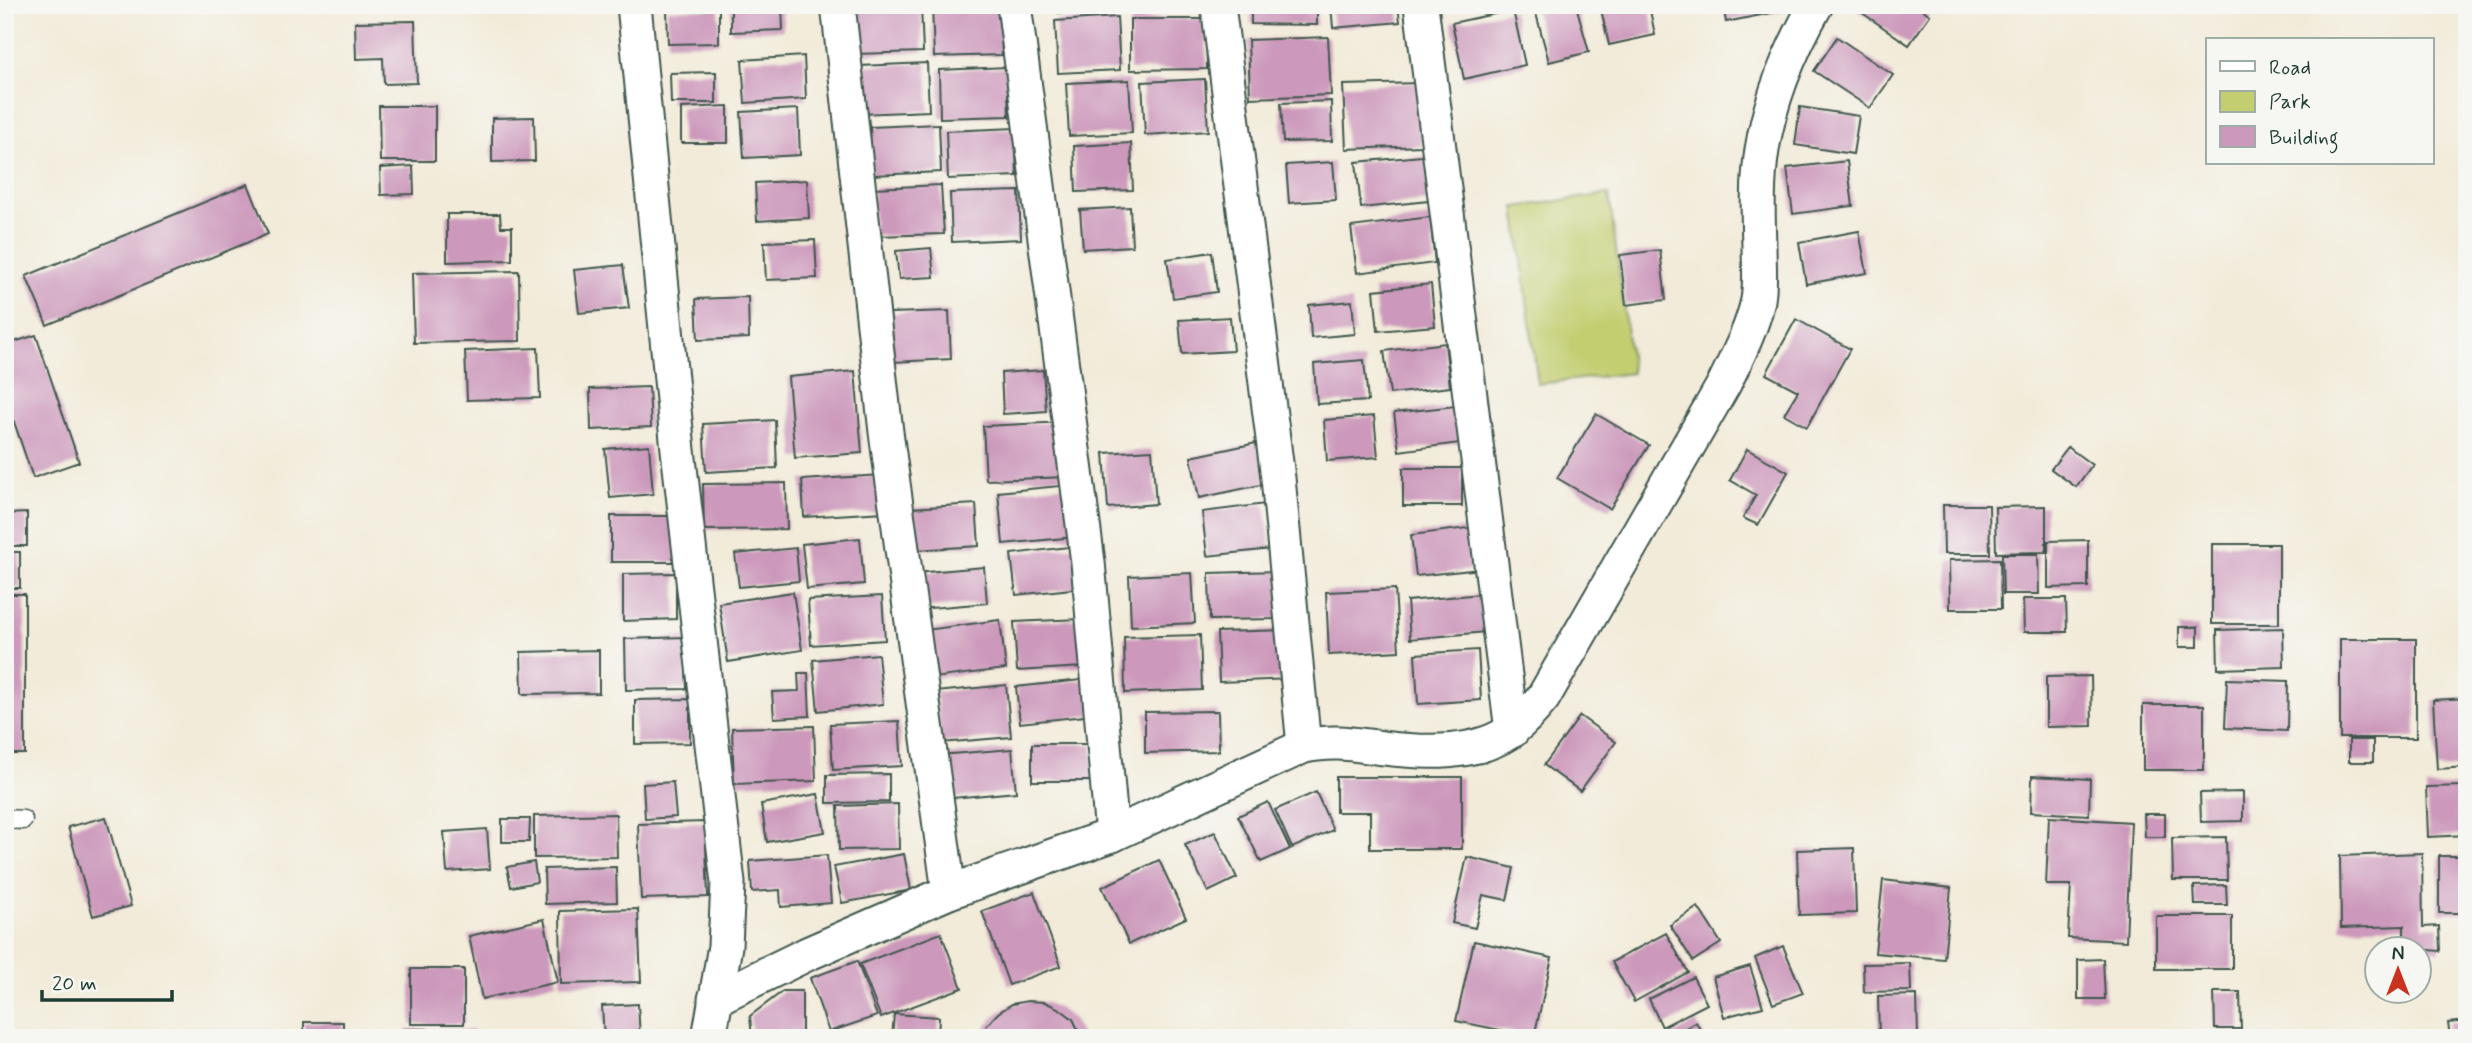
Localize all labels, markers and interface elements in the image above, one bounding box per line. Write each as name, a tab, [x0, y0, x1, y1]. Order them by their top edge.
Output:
legend	[2206, 38, 2434, 164]
text: Road	[2269, 54, 2311, 82]
text: Park	[2269, 88, 2311, 116]
text: Building	[2269, 124, 2339, 154]
north arrow	[2364, 934, 2434, 1004]
text: N	[2392, 942, 2404, 967]
scale bar	[42, 959, 172, 1003]
text: 20 m	[52, 970, 97, 998]

